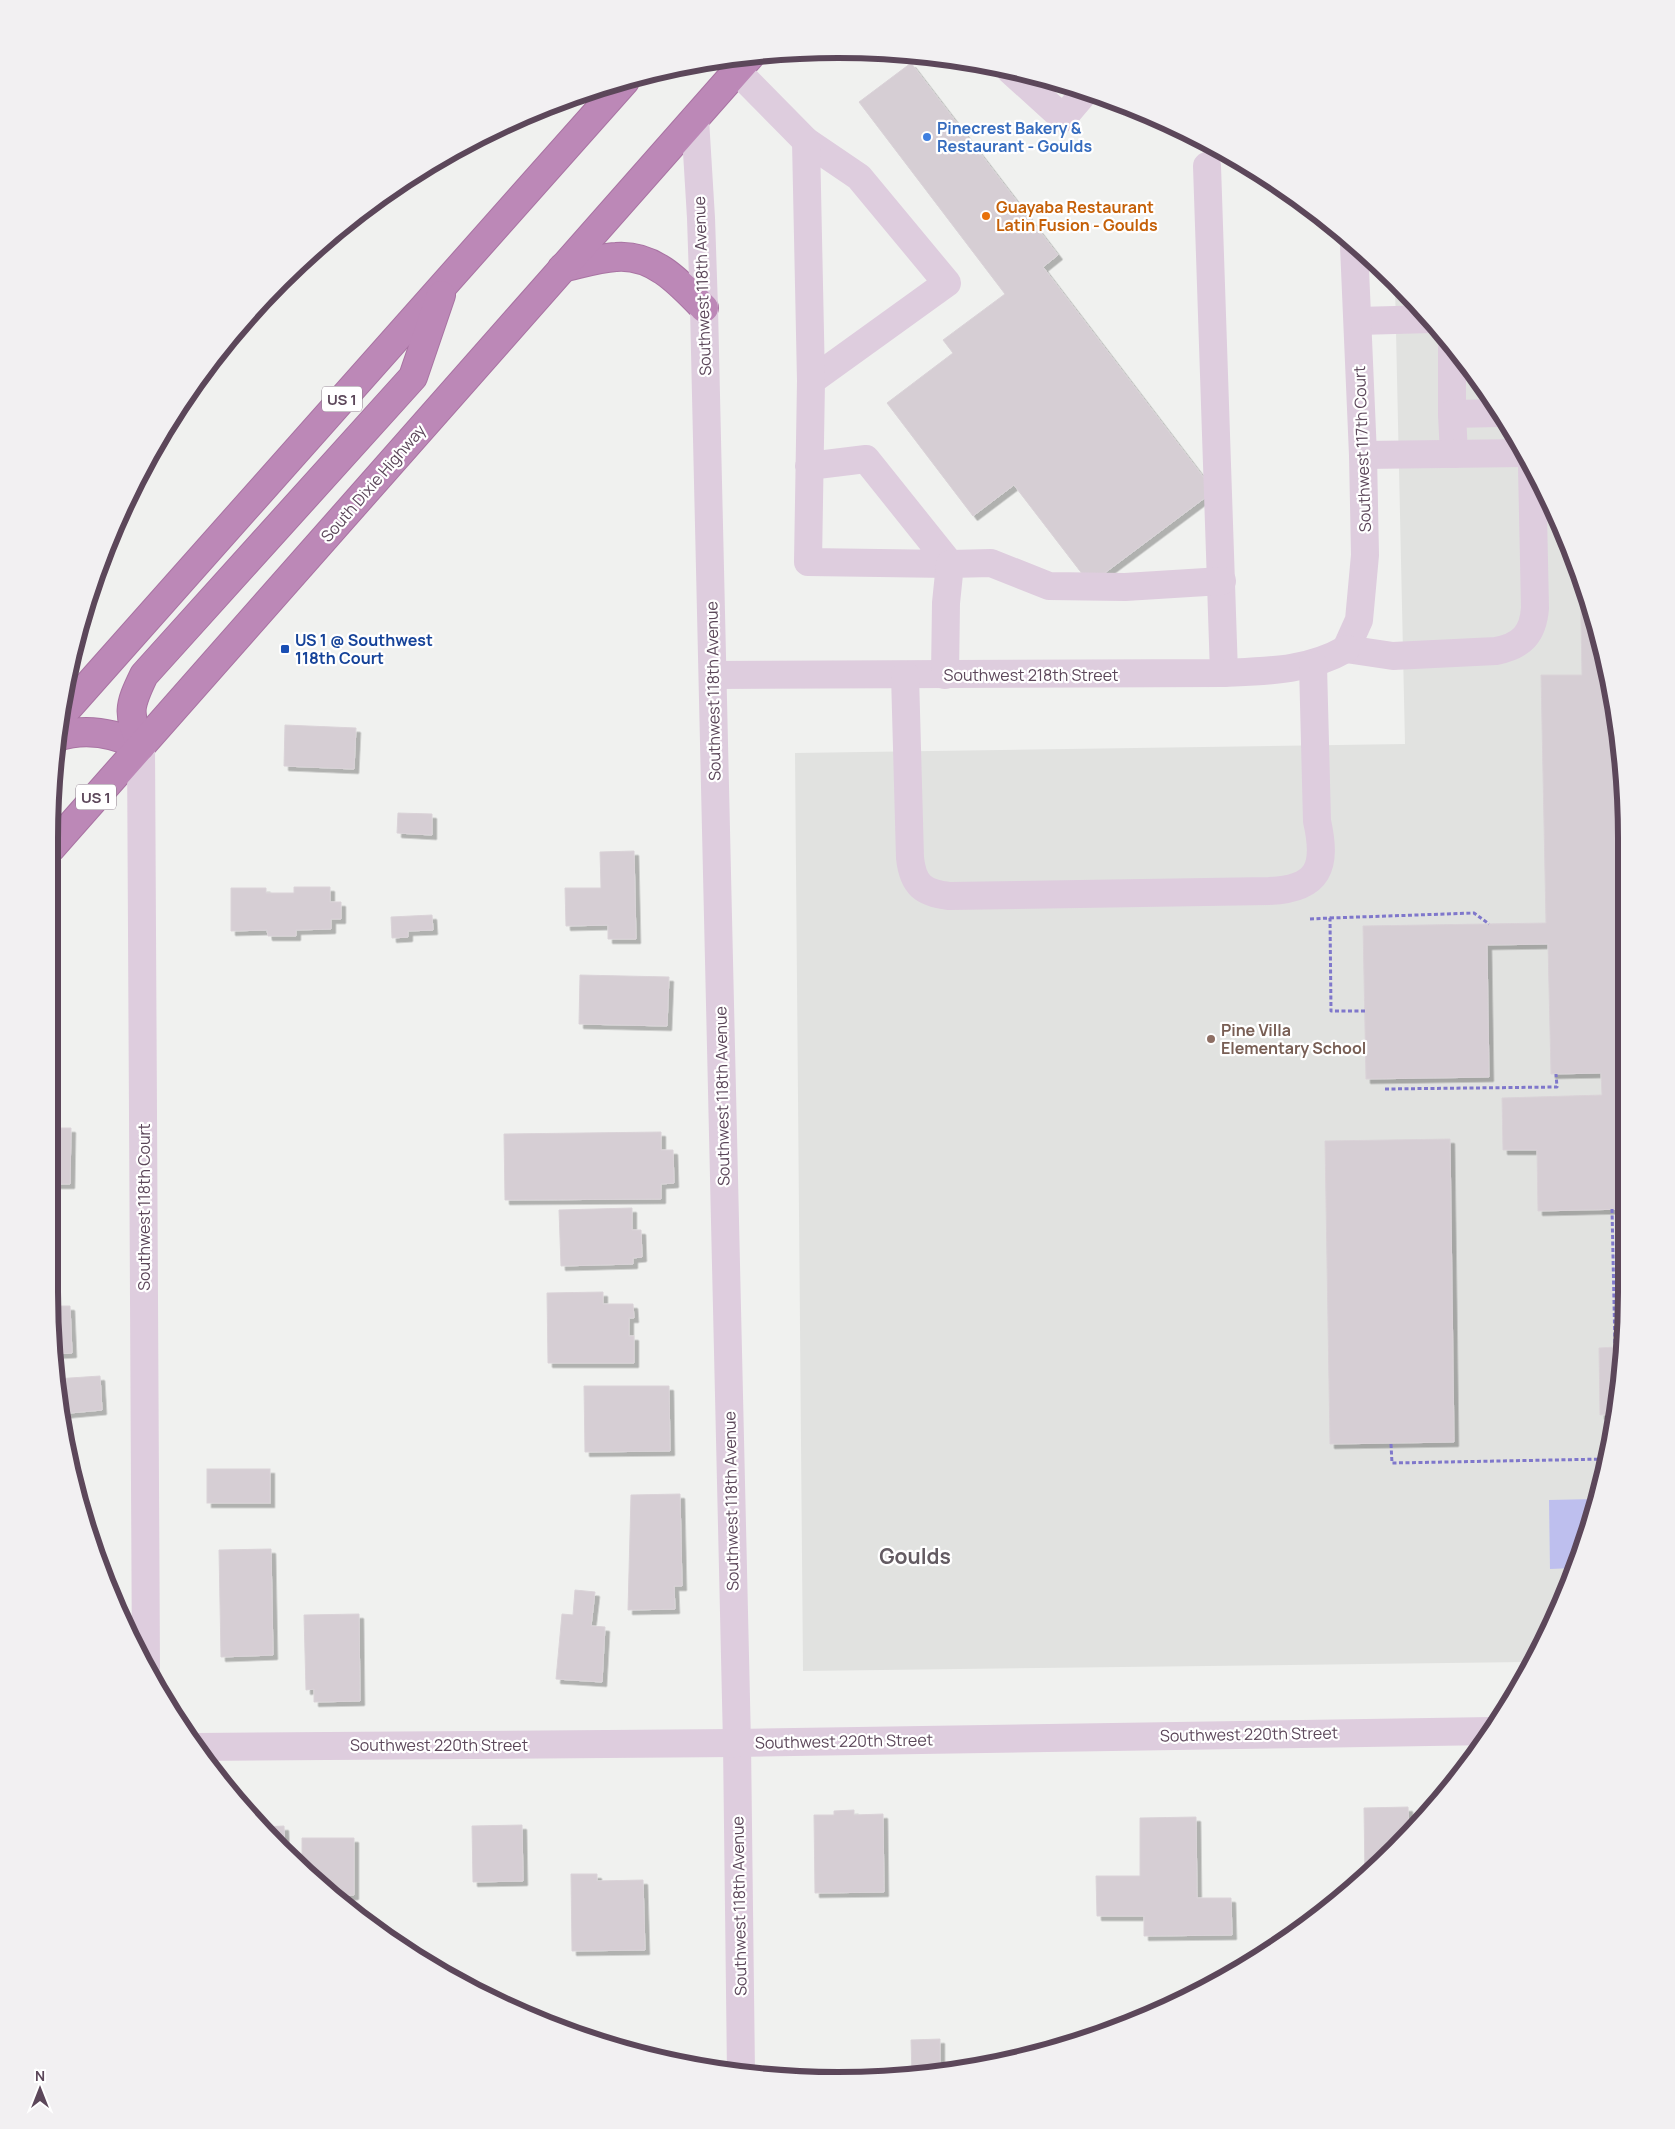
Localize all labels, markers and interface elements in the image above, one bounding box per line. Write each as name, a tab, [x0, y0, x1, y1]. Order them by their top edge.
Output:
place label: Pinecrest Bakery & Restaurant - Goulds	[937, 117, 1092, 157]
marker: Pinecrest Bakery & Restaurant - Goulds	[921, 131, 933, 143]
street label: Southwest 118th Avenue	[688, 196, 716, 376]
place label: Guayaba Restaurant Latin Fusion - Goulds	[996, 196, 1158, 236]
marker: Guayaba Restaurant Latin Fusion - Goulds	[980, 210, 992, 222]
street label: Southwest 117th Court	[1348, 366, 1376, 532]
road number: US 1	[322, 386, 362, 412]
street label: South Dixie Highway	[316, 419, 431, 547]
street label: Southwest 118th Avenue	[700, 601, 726, 781]
place label: US 1 @ Southwest 118th Court	[295, 629, 433, 669]
marker: US 1 @ Southwest 118th Court	[279, 643, 291, 655]
street label: Southwest 218th Street	[944, 664, 1118, 686]
road number: US 1	[76, 784, 116, 810]
street label: Southwest 118th Avenue	[709, 1006, 735, 1186]
place label: Pine Villa Elementary School	[1221, 1019, 1366, 1059]
marker: Pine Villa Elementary School	[1205, 1033, 1217, 1045]
street label: Southwest 118th Court	[133, 1123, 155, 1291]
street label: Southwest 118th Avenue	[718, 1411, 744, 1591]
district label: Goulds	[879, 1542, 951, 1570]
street label: Southwest 220th Street	[1160, 1721, 1338, 1747]
street label: Southwest 220th Street	[755, 1728, 933, 1754]
street label: Southwest 220th Street	[350, 1734, 528, 1756]
street label: Southwest 118th Avenue	[726, 1816, 752, 1996]
north arrow	[15, 2064, 65, 2114]
text: N	[35, 2066, 45, 2085]

